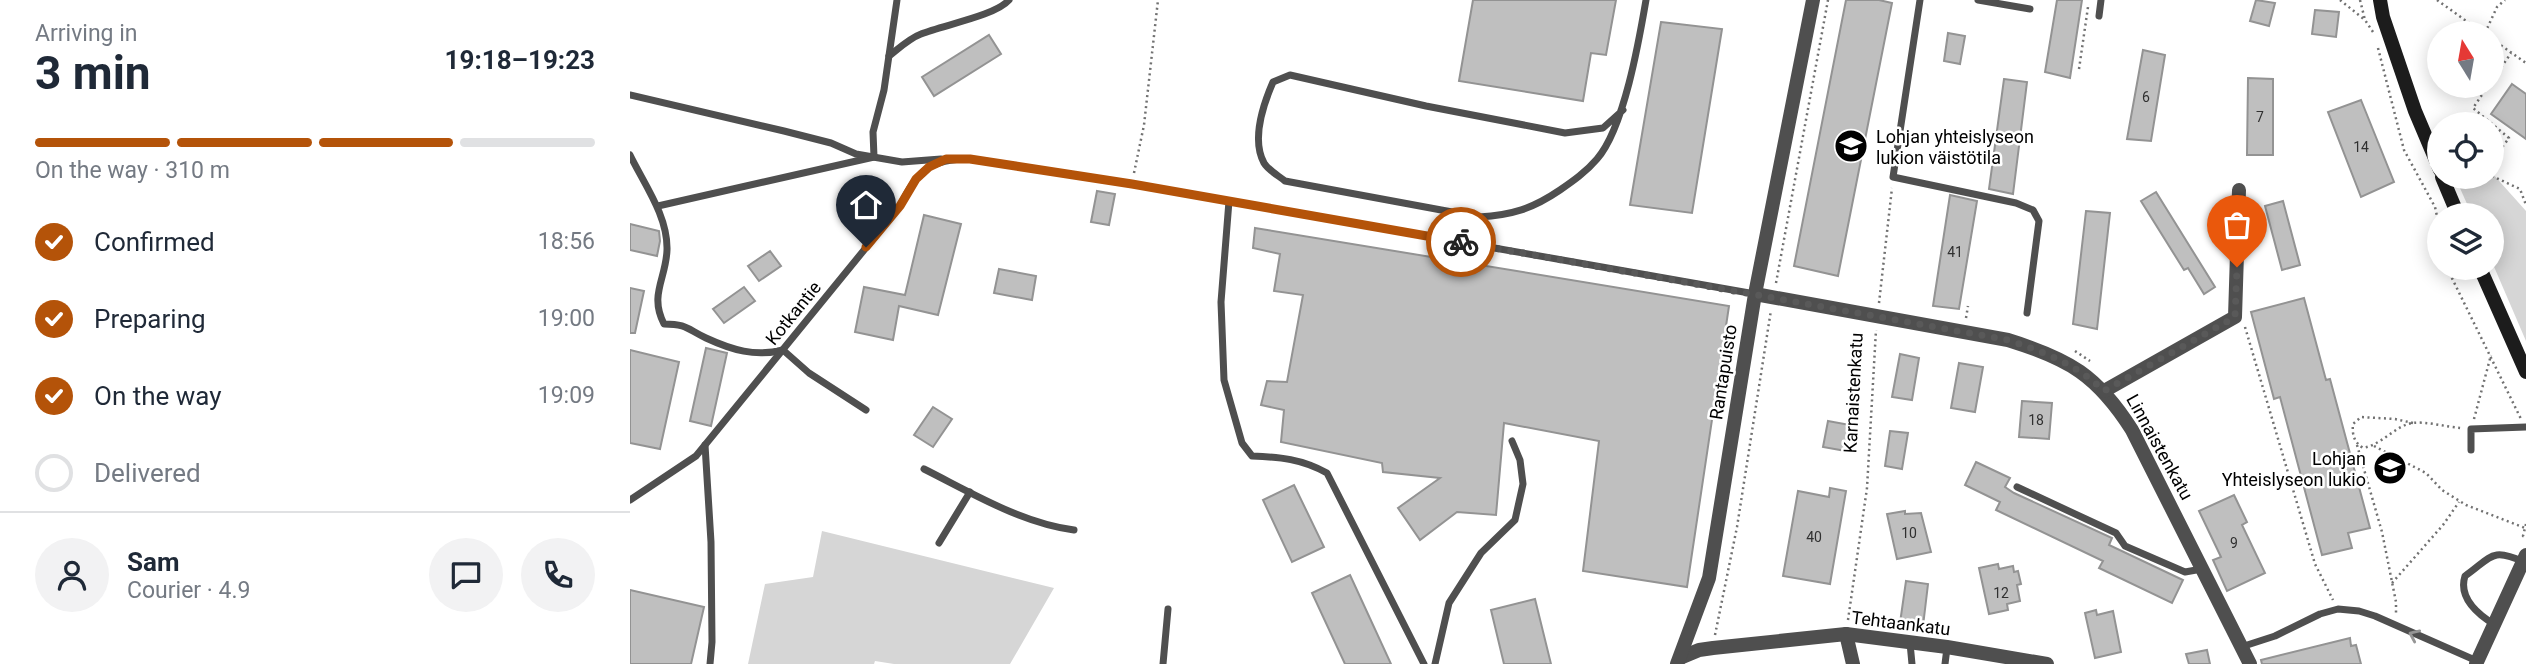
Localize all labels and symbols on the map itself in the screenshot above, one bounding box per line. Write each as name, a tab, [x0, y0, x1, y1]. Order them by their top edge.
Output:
north arrow	[2427, 21, 2504, 98]
house number: 6	[2142, 89, 2150, 105]
house number: 7	[2256, 109, 2264, 125]
place label: Lohjan yhteislyseon lukion väistötila	[1876, 126, 2034, 168]
school or university icon: Lohjan yhteislyseon lukion väistötila	[1832, 127, 1870, 165]
house number: 14	[2353, 139, 2369, 155]
pin	[836, 175, 896, 247]
pin	[2207, 195, 2267, 267]
courier	[1426, 207, 1496, 277]
house number: 41	[1947, 244, 1963, 260]
street label: Kotkantie	[761, 277, 825, 349]
street label: Rantapuisto	[1705, 323, 1741, 421]
street label: Karnaistenkatu	[1839, 332, 1867, 454]
street label: Linnaistenkatu	[2122, 391, 2198, 503]
house number: 18	[2028, 412, 2044, 428]
place label: Lohjan Yhteislyseon lukio	[2222, 448, 2366, 490]
school or university icon: Lohjan Yhteislyseon lukio	[2371, 449, 2409, 487]
house number: 10	[1901, 525, 1917, 541]
house number: 40	[1806, 529, 1822, 545]
house number: 9	[2230, 535, 2238, 551]
house number: 12	[1993, 585, 2009, 601]
street label: Tehtaankatu	[1850, 607, 1952, 639]
one-way arrow	[2409, 629, 2422, 643]

